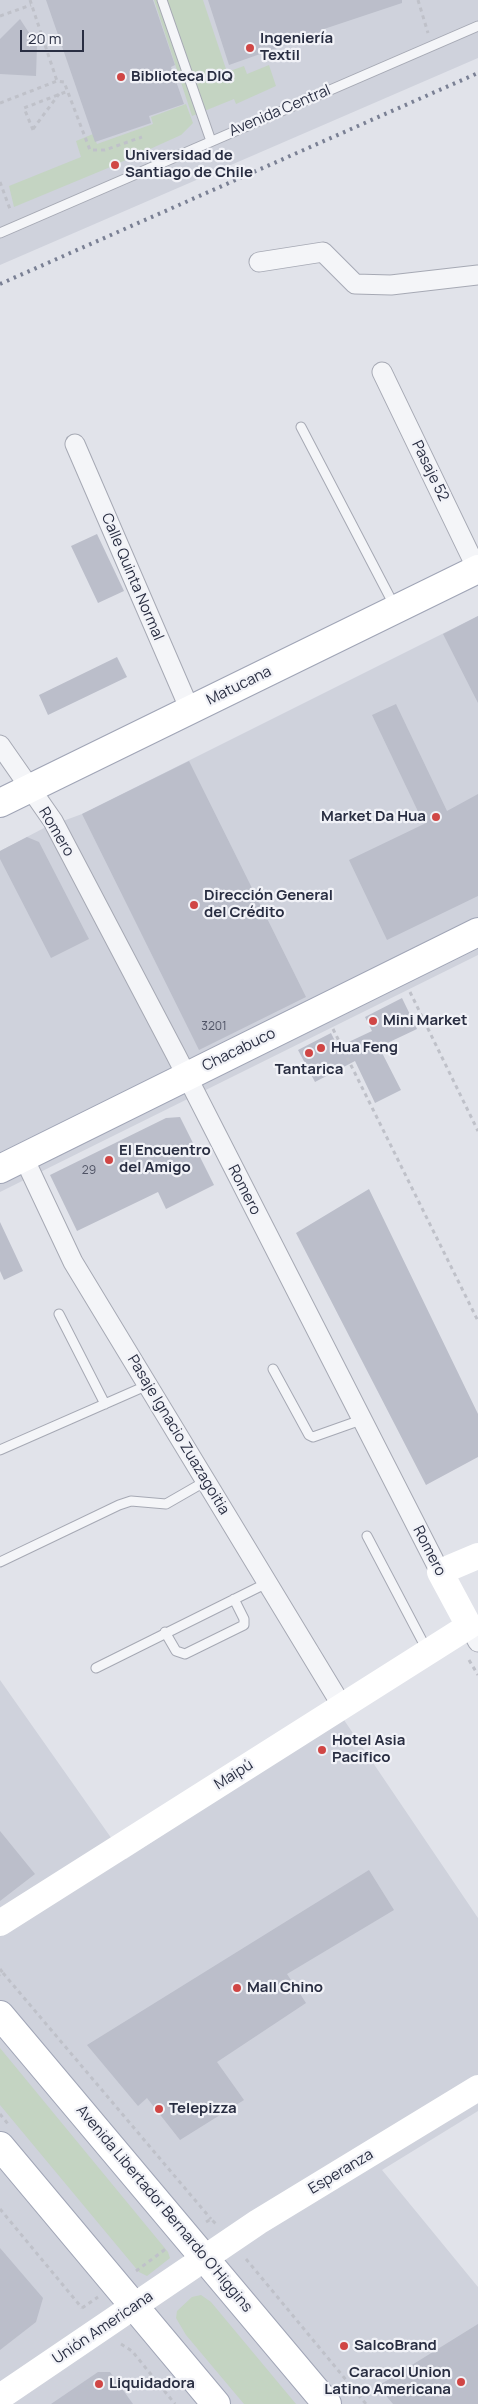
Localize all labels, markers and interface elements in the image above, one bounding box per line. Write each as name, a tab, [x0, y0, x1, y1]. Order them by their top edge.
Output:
scale bar	[22, 20, 86, 52]
text: 20 m	[28, 28, 61, 49]
place label: Ingeniería Textil	[260, 30, 333, 65]
marker: Ingeniería Textil	[244, 42, 256, 54]
place label: Biblioteca DIQ	[131, 68, 233, 86]
marker: Biblioteca DIQ	[115, 71, 127, 83]
street label: Avenida Central	[227, 82, 333, 140]
place label: Universidad de Santiago de Chile	[125, 147, 253, 182]
marker: Universidad de Santiago de Chile	[109, 159, 121, 171]
street label: Pasaje 52	[408, 438, 452, 504]
street label: Calle Quinta Normal	[97, 511, 167, 643]
street label: Matucana	[204, 663, 274, 709]
street label: Romero	[34, 804, 78, 860]
place label: Market Da Hua	[321, 808, 426, 826]
marker: Market Da Hua	[430, 811, 442, 823]
place label: Dirección General del Crédito	[204, 887, 333, 922]
marker: Dirección General del Crédito	[188, 899, 200, 911]
place label: Mini Market	[383, 1012, 468, 1030]
marker: Mini Market	[367, 1015, 379, 1027]
house number: 3201	[201, 1020, 227, 1034]
street label: Chacabuco	[199, 1025, 279, 1075]
place label: Hua Feng	[331, 1039, 398, 1057]
marker: Hua Feng	[315, 1042, 327, 1054]
marker: Tantarica	[303, 1047, 315, 1059]
place label: Tantarica	[275, 1061, 343, 1079]
place label: El Encuentro del Amigo	[119, 1142, 211, 1177]
marker: El Encuentro del Amigo	[103, 1154, 115, 1166]
street label: Romero	[224, 1162, 264, 1218]
house number: 29	[82, 1164, 96, 1178]
street label: Pasaje Ignacio Zuazagoitia	[123, 1352, 233, 1518]
street label: Romero	[409, 1523, 449, 1579]
place label: Hotel Asia Pacifico	[332, 1732, 405, 1767]
marker: Hotel Asia Pacifico	[316, 1744, 328, 1756]
street label: Maipú	[211, 1756, 257, 1794]
place label: Mall Chino	[247, 1979, 323, 1997]
marker: Mall Chino	[231, 1982, 243, 1994]
place label: Telepizza	[169, 2100, 237, 2118]
street label: Avenida Libertador Bernardo O'Higgins	[72, 2102, 256, 2316]
marker: Telepizza	[153, 2103, 165, 2115]
street label: Esperanza	[305, 2146, 377, 2198]
street label: Unión Americana	[49, 2288, 157, 2368]
place label: SalcoBrand	[354, 2337, 437, 2355]
marker: SalcoBrand	[338, 2340, 350, 2352]
place label: Caracol Union Latino Americana	[324, 2364, 451, 2399]
place label: Liquidadora	[109, 2375, 195, 2393]
marker: Caracol Union Latino Americana	[455, 2376, 467, 2388]
marker: Liquidadora	[93, 2378, 105, 2390]

